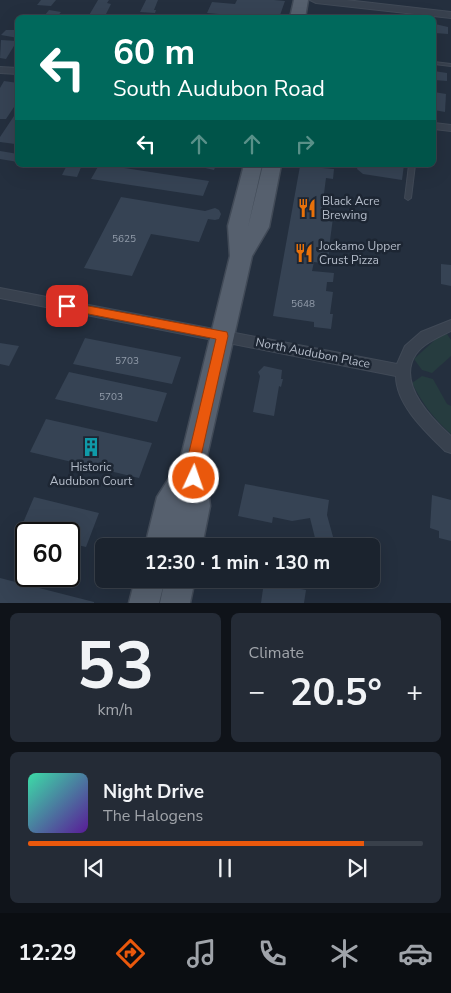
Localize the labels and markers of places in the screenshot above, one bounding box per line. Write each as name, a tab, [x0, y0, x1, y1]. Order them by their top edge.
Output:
place label: Black Acre Brewing	[322, 193, 380, 223]
restaurant icon: Black Acre Brewing	[296, 197, 318, 219]
place label: Jockamo Upper Crust Pizza	[318, 238, 402, 268]
restaurant icon: Jockamo Upper Crust Pizza	[293, 242, 315, 264]
pin	[46, 285, 88, 327]
building icon: Historic Audubon Court	[80, 436, 102, 458]
place label: Historic Audubon Court	[50, 459, 133, 489]

